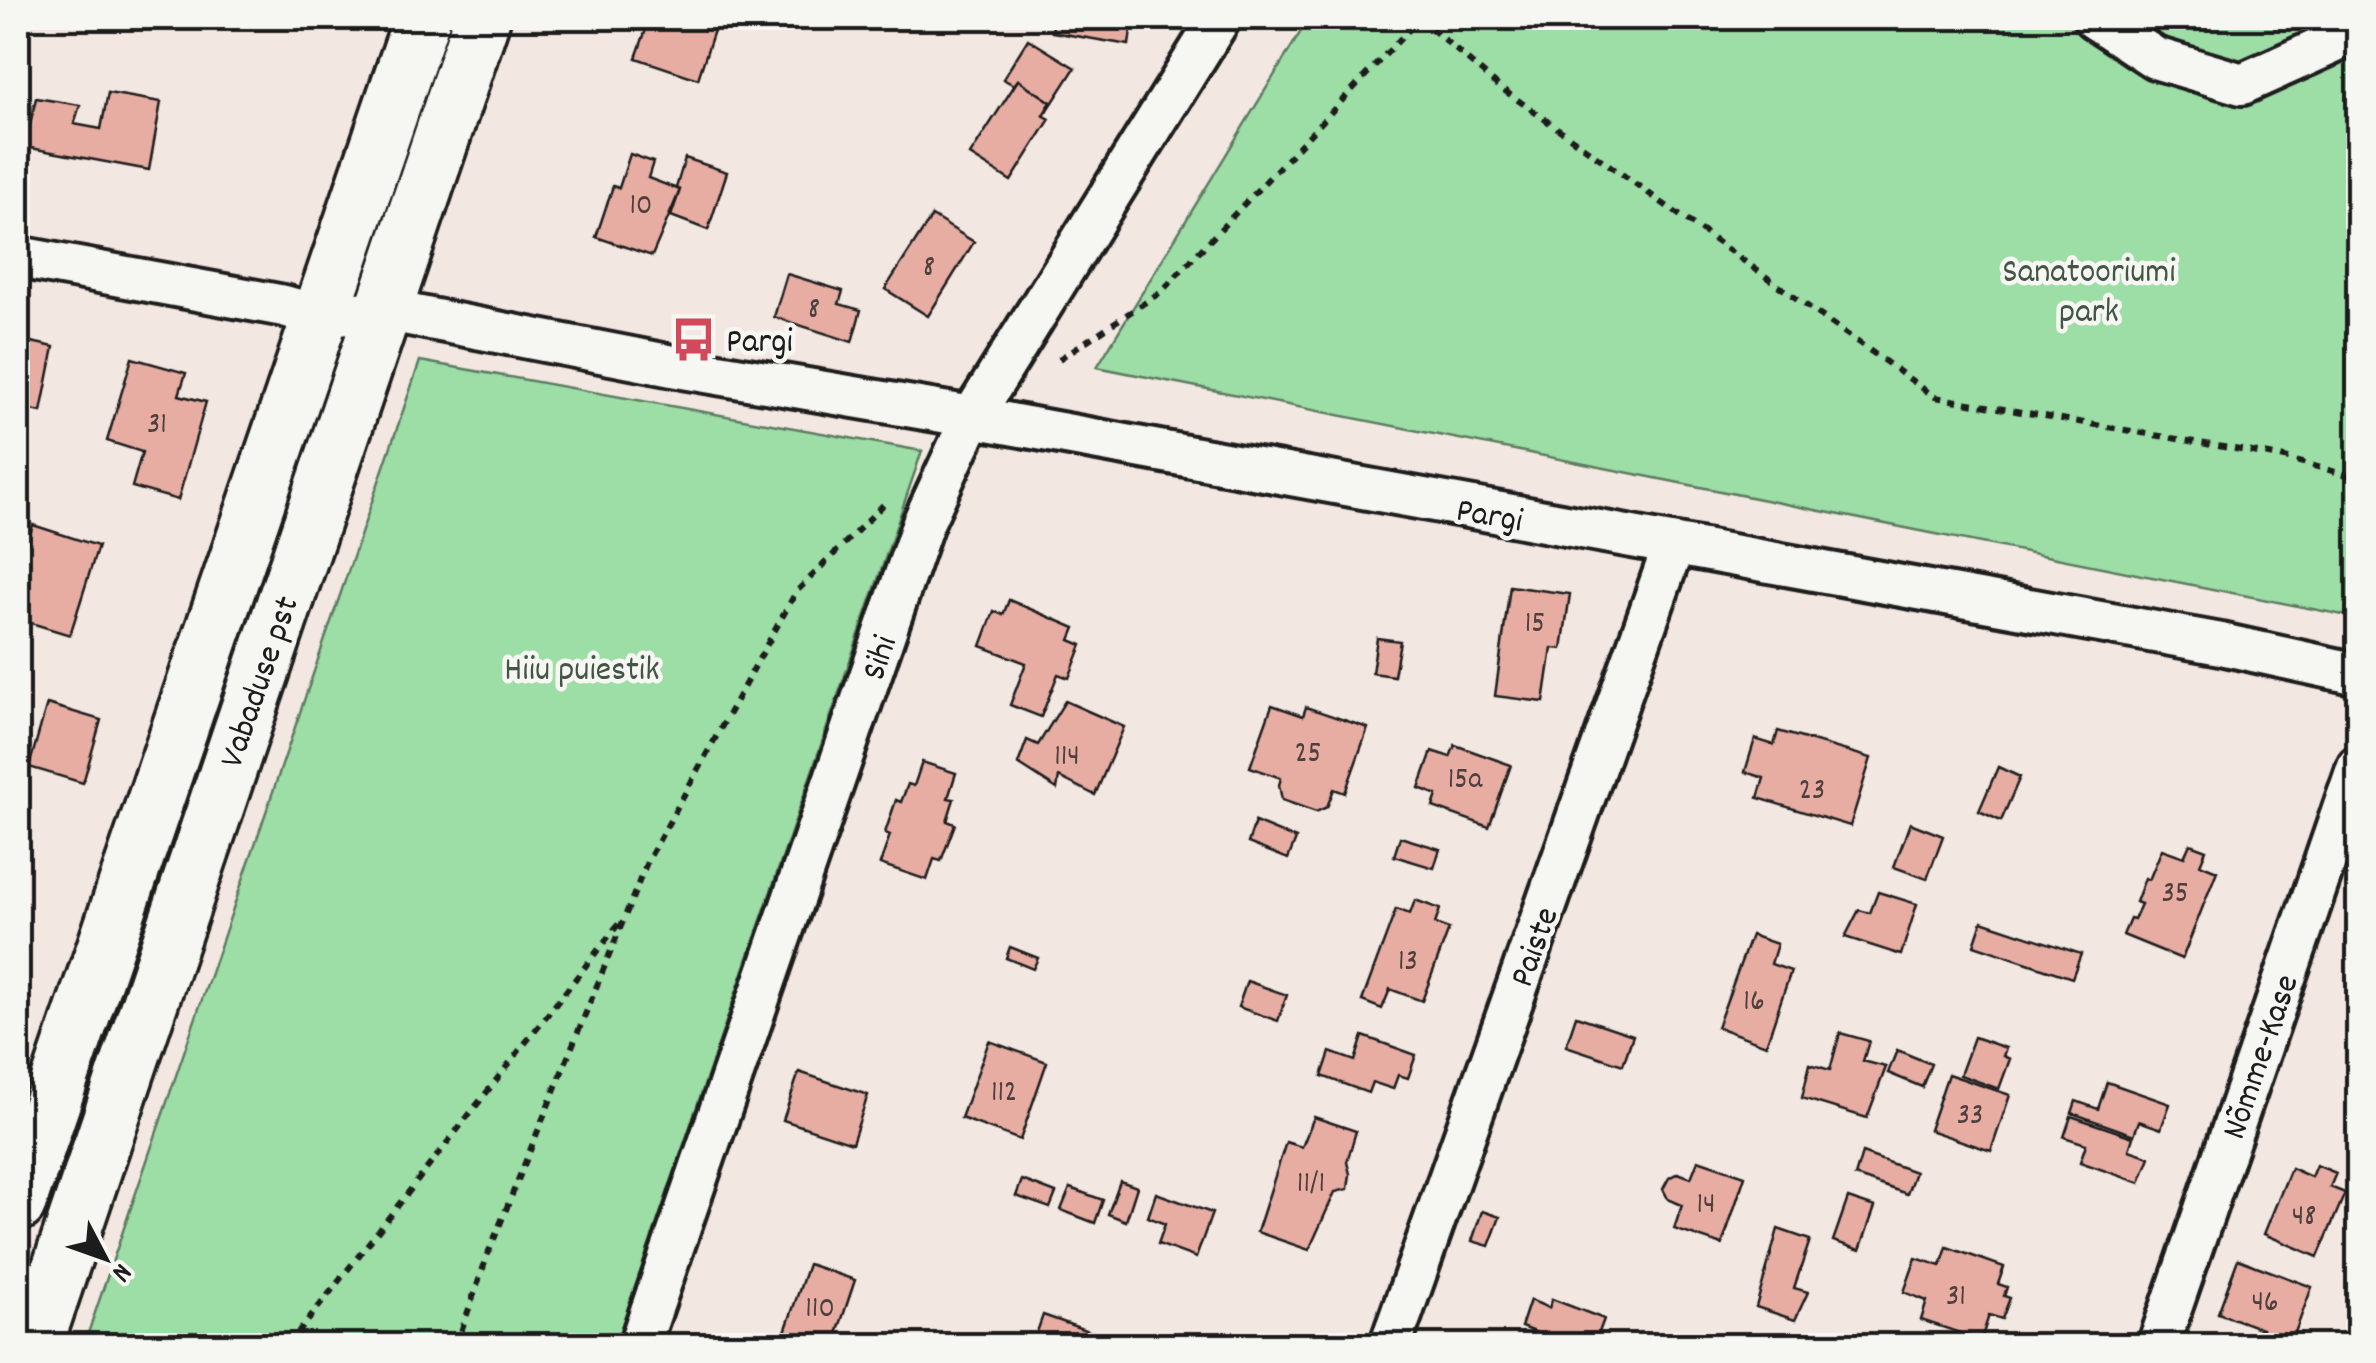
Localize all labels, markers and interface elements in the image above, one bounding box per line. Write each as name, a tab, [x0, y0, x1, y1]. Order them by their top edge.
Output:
house number: 10	[630, 186, 652, 229]
house number: 8	[923, 248, 935, 291]
park label: Sanatooriumi park	[2002, 249, 2176, 339]
house number: 8	[808, 290, 820, 333]
bus stop icon: Pargi	[669, 315, 717, 363]
place label: Pargi	[726, 319, 793, 369]
house number: 31	[147, 405, 167, 448]
street label: Pargi	[1452, 487, 1526, 548]
street label: Vabaduse pst	[209, 590, 314, 775]
house number: 15	[1525, 604, 1545, 647]
street label: Sihi	[851, 630, 913, 688]
park label: Hiiu puiestik	[504, 647, 660, 697]
house number: 25	[1295, 734, 1322, 777]
house number: 114	[1054, 737, 1080, 780]
house number: 15a	[1448, 760, 1483, 803]
house number: 23	[1799, 771, 1825, 814]
house number: 35	[2161, 874, 2189, 917]
street label: Paiste	[1499, 901, 1574, 995]
house number: 13	[1398, 942, 1418, 985]
street label: Nõmme-Kase	[2211, 969, 2314, 1147]
house number: 16	[1743, 982, 1765, 1025]
house number: 112	[991, 1073, 1017, 1116]
house number: 33	[1957, 1096, 1983, 1139]
house number: 11/1	[1297, 1164, 1325, 1207]
house number: 14	[1696, 1185, 1716, 1228]
house number: 48	[2292, 1197, 2316, 1240]
north arrow	[55, 1208, 155, 1308]
text: N	[100, 1253, 140, 1289]
house number: 31	[1946, 1277, 1966, 1320]
house number: 46	[2251, 1283, 2279, 1326]
house number: 110	[805, 1289, 835, 1332]

